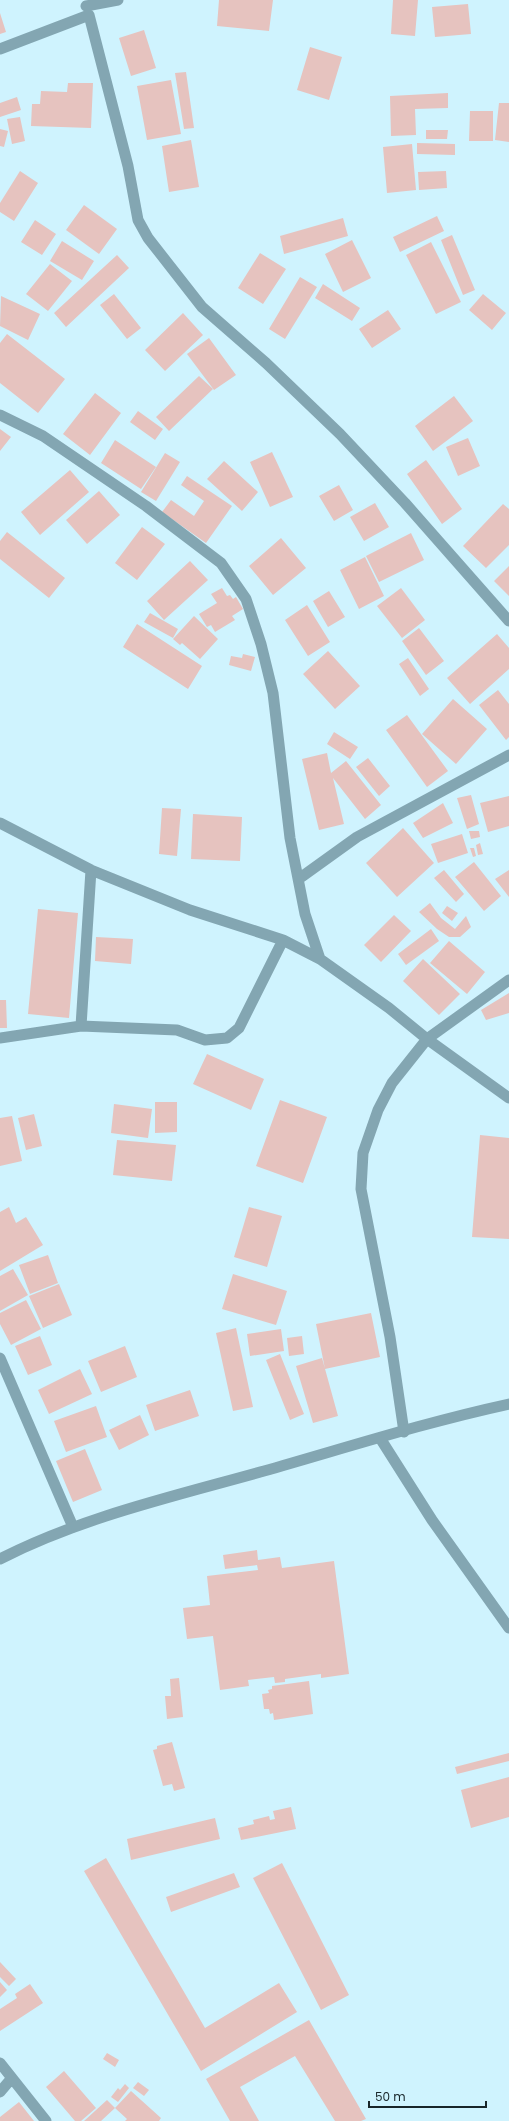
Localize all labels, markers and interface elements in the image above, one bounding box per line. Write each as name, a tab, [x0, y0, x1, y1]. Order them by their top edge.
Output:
scale bar	[369, 2083, 486, 2109]
text: 50 m	[375, 2088, 406, 2105]

